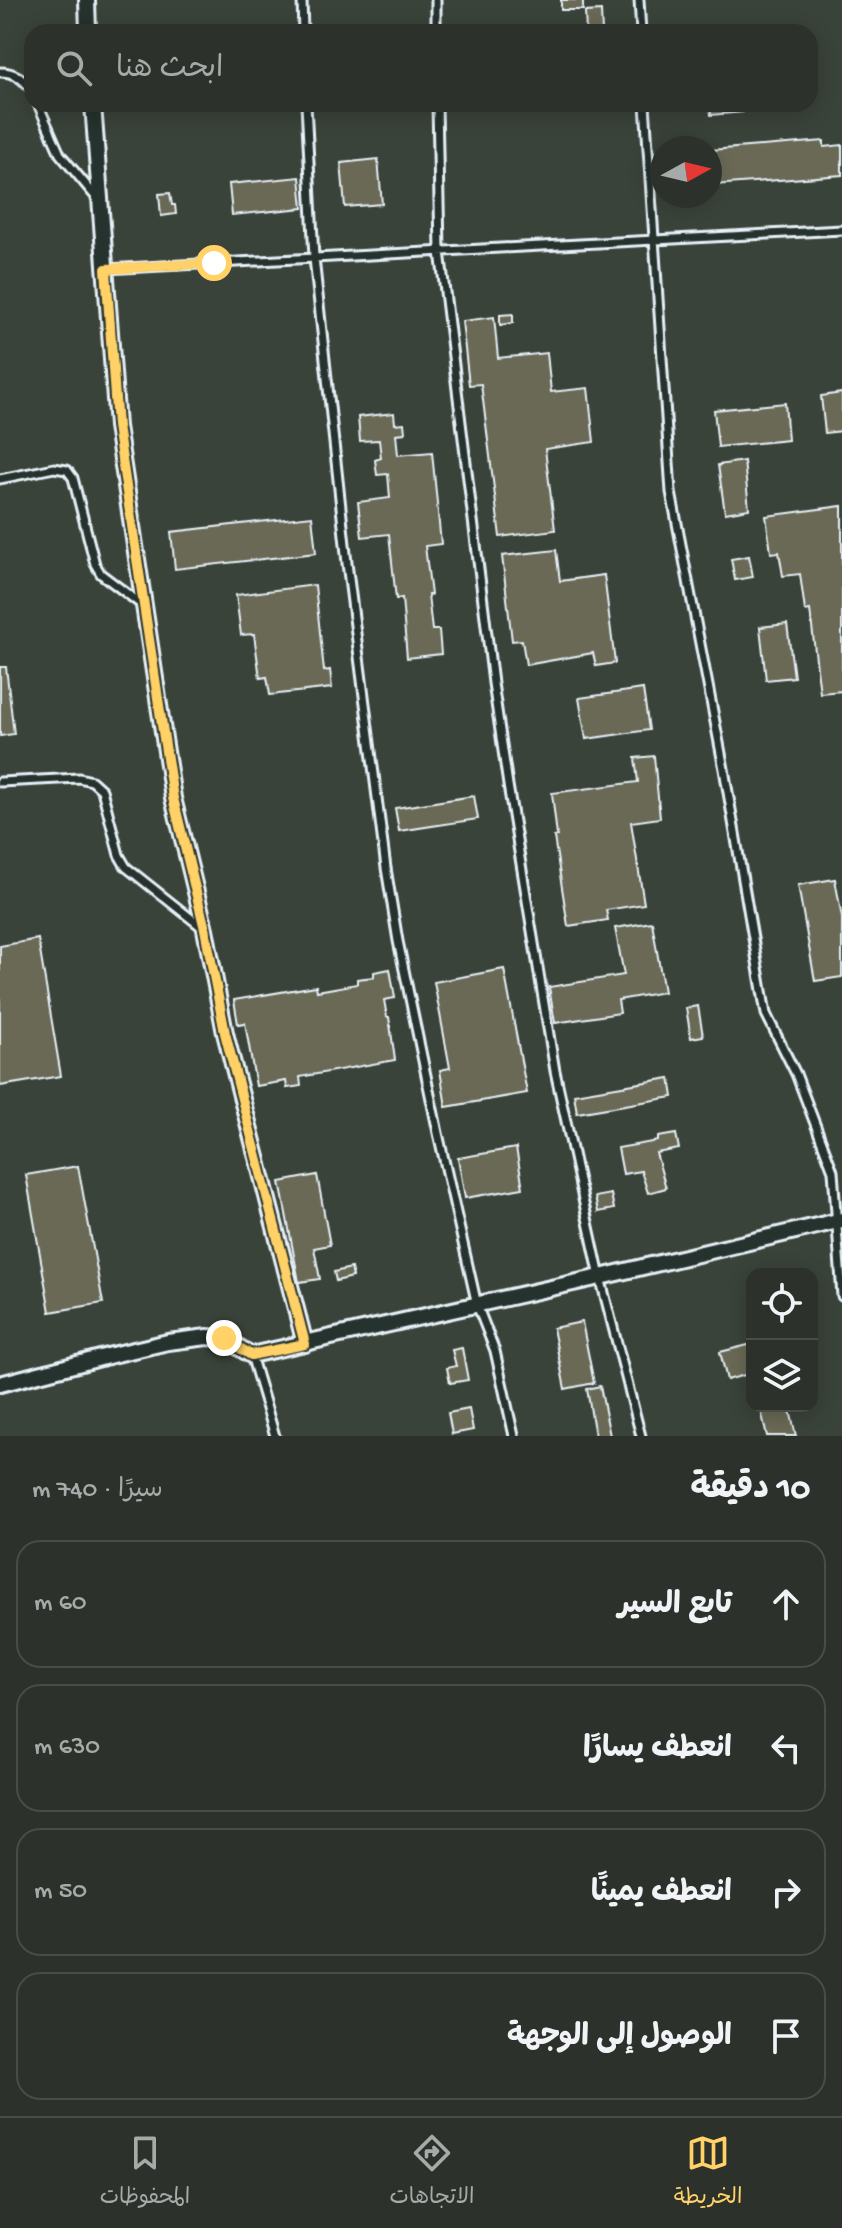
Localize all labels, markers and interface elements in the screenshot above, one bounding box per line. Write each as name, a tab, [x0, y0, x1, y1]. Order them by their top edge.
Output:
search box	[24, 24, 818, 112]
icon: search	[52, 46, 96, 90]
text: ابحث هنا	[116, 53, 223, 88]
north arrow	[650, 136, 722, 208]
route start	[196, 245, 232, 281]
map controls	[746, 1268, 818, 1412]
button: locate	[746, 1268, 818, 1340]
route end	[206, 1320, 242, 1356]
button: layers	[746, 1340, 818, 1412]
text: 10 دقيقة	[690, 1471, 810, 1511]
text: سيرًا · 740 m	[32, 1476, 163, 1507]
icon: ahead	[764, 1582, 808, 1626]
text: 60 m	[34, 1589, 87, 1620]
text: تابع السير	[618, 1589, 732, 1624]
icon: left	[764, 1726, 808, 1770]
text: 630 m	[34, 1733, 100, 1764]
text: انعطف يسارًا	[583, 1733, 732, 1768]
icon: right	[764, 1870, 808, 1914]
text: 50 m	[34, 1877, 87, 1908]
text: انعطف يمينًا	[591, 1877, 732, 1912]
icon: arrive	[764, 2014, 808, 2058]
text: الوصول إلى الوجهة	[507, 2021, 732, 2056]
tab: المحفوظات	[100, 2131, 190, 2215]
tab: الاتجاهات	[390, 2131, 474, 2215]
tab: الخريطة	[674, 2131, 742, 2215]

